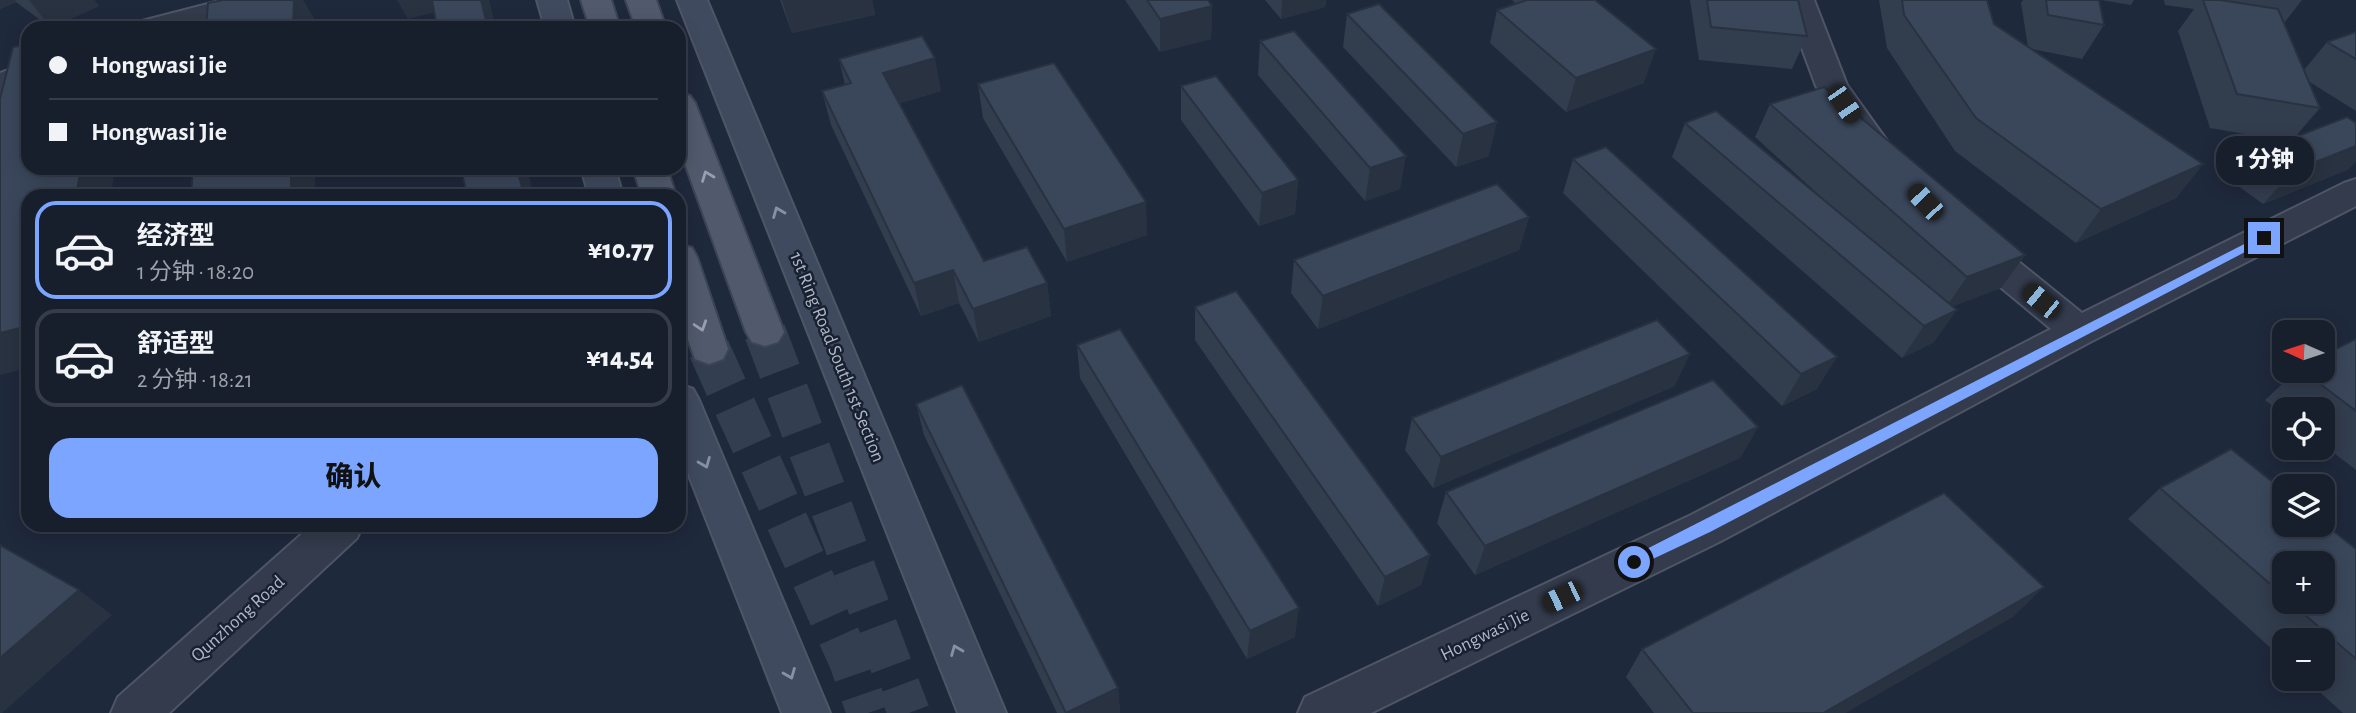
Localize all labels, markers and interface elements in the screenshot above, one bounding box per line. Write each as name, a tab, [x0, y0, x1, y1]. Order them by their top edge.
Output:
text: Hongwasi Jie	[91, 52, 227, 78]
car	[1824, 81, 1865, 127]
text: Hongwasi Jie	[91, 119, 227, 145]
callout: 1 分钟	[2215, 136, 2313, 186]
text: 1 分钟	[2236, 149, 2294, 172]
one-way arrow	[701, 171, 715, 183]
car	[1903, 179, 1948, 225]
one-way arrow	[773, 207, 787, 219]
icon: car	[53, 219, 116, 282]
route end	[2248, 222, 2280, 254]
text: 经济型	[137, 223, 215, 249]
text: ¥10.77	[588, 237, 654, 263]
street label: 1st Ring Road South 1st Section	[786, 249, 888, 465]
text: 1 分钟 · 18:20	[137, 261, 254, 284]
car	[2019, 280, 2064, 322]
one-way arrow	[693, 320, 708, 332]
north arrow	[2272, 320, 2334, 383]
map controls	[2272, 320, 2335, 691]
icon: car	[53, 327, 116, 390]
text: 舒适型	[137, 331, 215, 357]
text: ¥14.54	[586, 345, 654, 371]
text: 2 分钟 · 18:21	[137, 369, 253, 392]
button: locate	[2272, 397, 2335, 460]
button: 确认	[49, 438, 658, 518]
one-way arrow	[696, 456, 710, 468]
button: layers	[2272, 474, 2335, 537]
route start	[1618, 546, 1650, 578]
button: +	[2272, 551, 2335, 614]
street label: Qunzhong Road	[188, 572, 288, 666]
car	[1539, 578, 1586, 616]
street label: Hongwasi Jie	[1438, 605, 1532, 665]
button: −	[2272, 628, 2335, 691]
one-way arrow	[951, 644, 965, 656]
one-way arrow	[782, 667, 796, 679]

